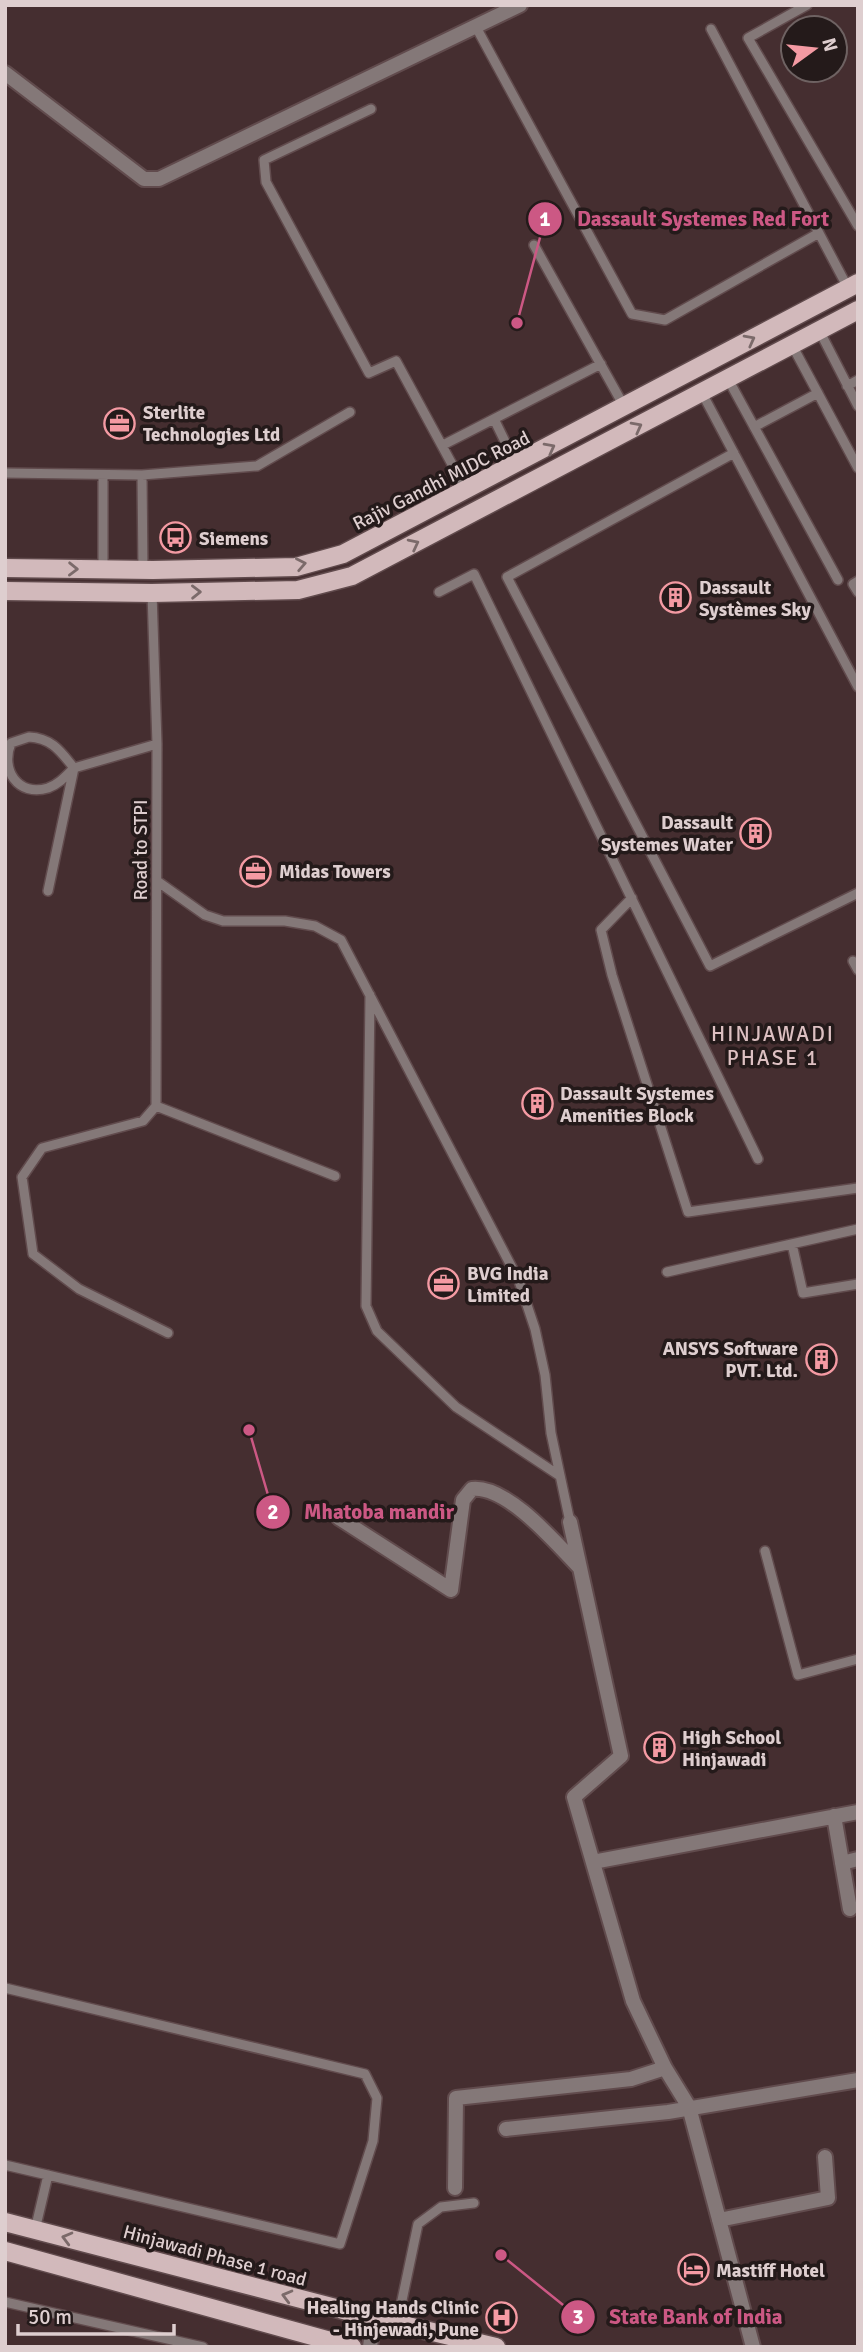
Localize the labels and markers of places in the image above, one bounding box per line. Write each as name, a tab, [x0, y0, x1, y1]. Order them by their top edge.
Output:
callout: Dassault Systemes Red Fort	[527, 198, 843, 240]
place label: Sterlite Technologies Ltd	[143, 401, 280, 447]
office icon: Sterlite Technologies Ltd	[103, 406, 137, 440]
bus stop icon: Siemens	[159, 521, 193, 555]
place label: Siemens	[199, 527, 268, 551]
place label: Dassault Systèmes Sky	[699, 576, 811, 622]
building icon: Dassault Systèmes Sky	[659, 581, 693, 615]
place label: Dassault Systemes Water	[601, 811, 733, 857]
building icon: Dassault Systemes Water	[739, 816, 773, 850]
office icon: Midas Towers	[239, 854, 273, 888]
place label: Midas Towers	[279, 860, 391, 884]
place label: Dassault Systemes Amenities Block	[560, 1082, 714, 1128]
building icon: Dassault Systemes Amenities Block	[520, 1087, 554, 1121]
place label: BVG India Limited	[467, 1262, 549, 1308]
office icon: BVG India Limited	[427, 1267, 461, 1301]
place label: ANSYS Software PVT. Ltd.	[663, 1337, 798, 1383]
building icon: ANSYS Software PVT. Ltd.	[804, 1342, 838, 1376]
callout: Mhatoba mandir	[255, 1491, 468, 1533]
place label: High School Hinjawadi	[682, 1726, 781, 1772]
building icon: High School Hinjawadi	[642, 1731, 676, 1765]
hotel icon: Mastiff Hotel	[676, 2253, 710, 2287]
place label: Mastiff Hotel	[716, 2259, 825, 2283]
place label: Healing Hands Clinic - Hinjewadi, Pune	[307, 2296, 479, 2342]
callout: State Bank of India	[561, 2296, 797, 2338]
hospital icon: Healing Hands Clinic - Hinjewadi, Pune	[485, 2301, 519, 2335]

